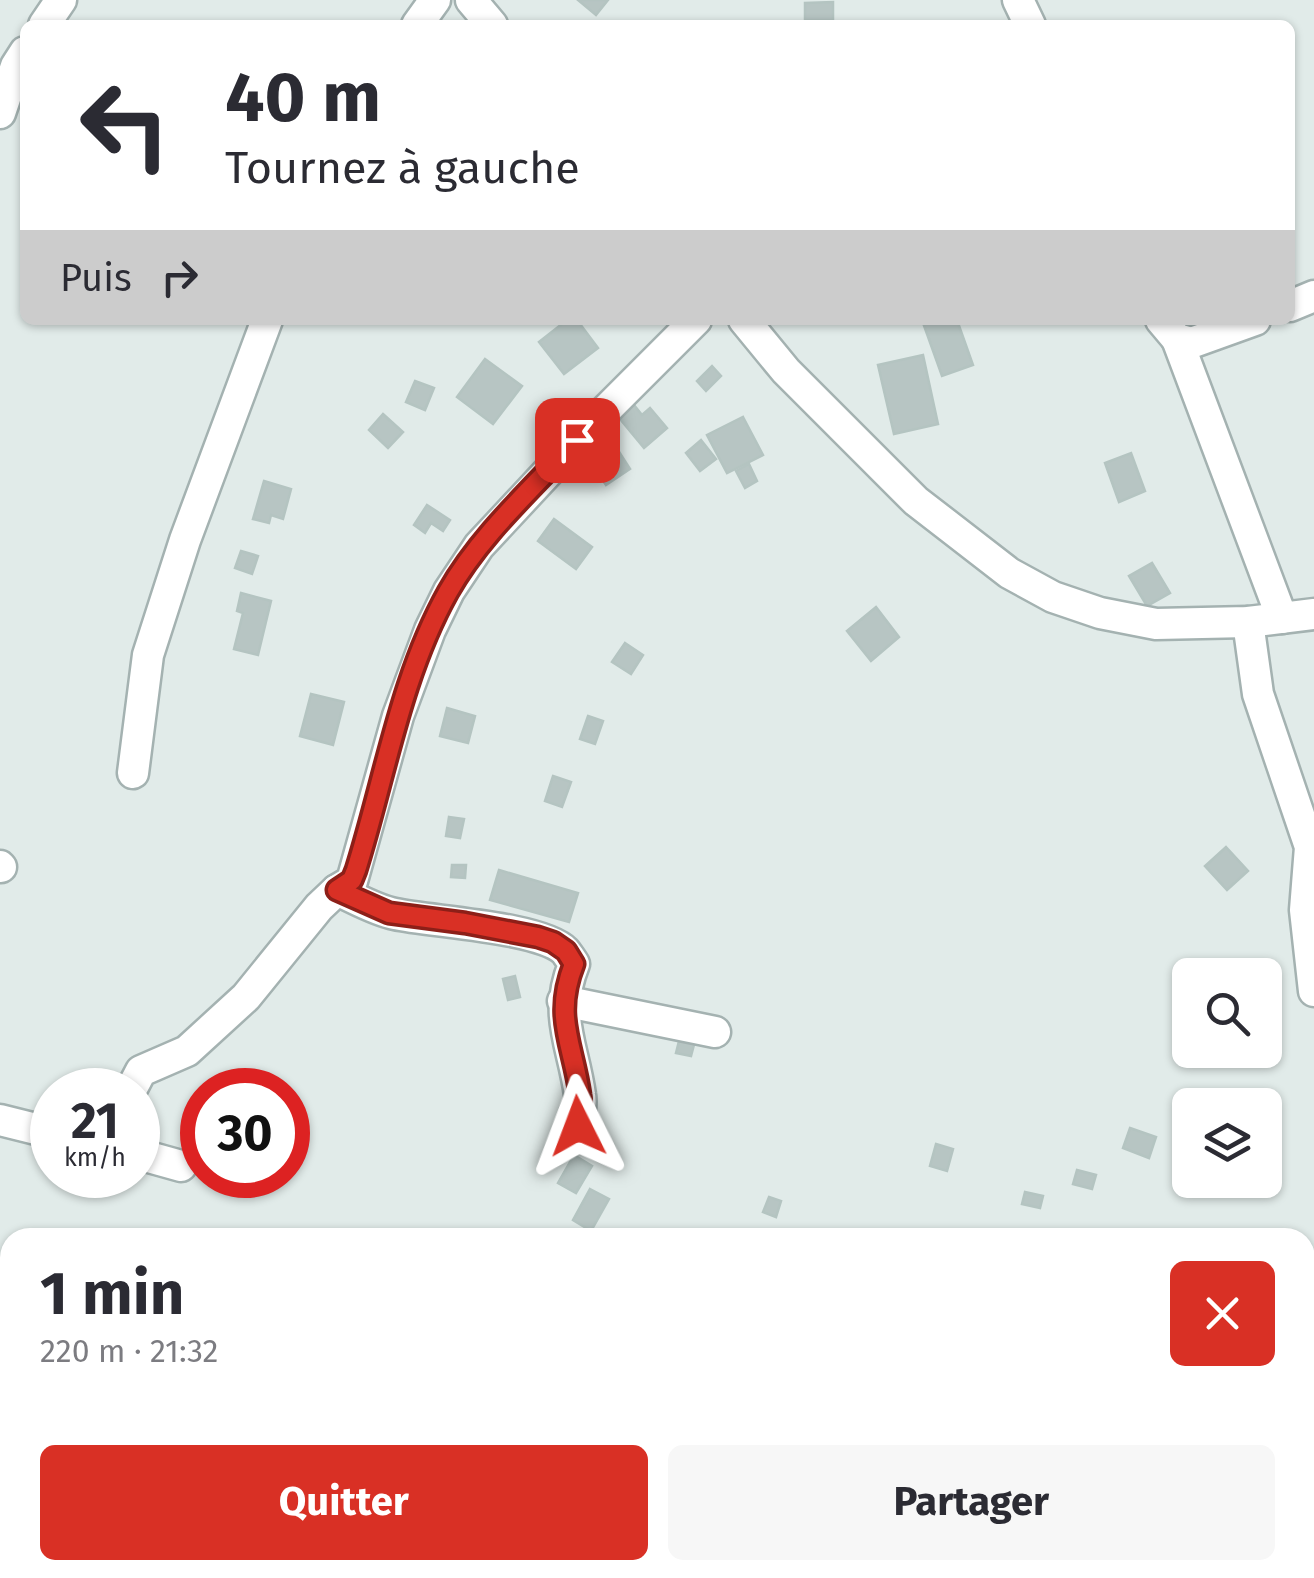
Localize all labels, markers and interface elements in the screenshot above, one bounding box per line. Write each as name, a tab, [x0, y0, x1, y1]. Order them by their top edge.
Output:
text: 40 m	[225, 56, 381, 140]
icon: left	[60, 60, 190, 190]
text: Tournez à gauche	[225, 141, 580, 195]
icon: right	[152, 250, 207, 305]
text: Puis	[60, 255, 132, 301]
pin	[535, 398, 620, 483]
icon: arrive	[550, 413, 605, 468]
map controls	[1172, 958, 1282, 1198]
button: search	[1172, 958, 1282, 1068]
speed limit sign: 30	[180, 1068, 310, 1198]
position arrow	[526, 1074, 630, 1178]
button: layers	[1172, 1088, 1282, 1198]
text: 21	[71, 1091, 119, 1151]
text: km/h	[64, 1143, 126, 1173]
text: 1 min	[40, 1258, 184, 1330]
button: close	[1170, 1261, 1275, 1366]
text: 220 m · 21:32	[40, 1332, 218, 1370]
button: Quitter	[40, 1445, 648, 1560]
button: Partager	[668, 1445, 1275, 1560]

